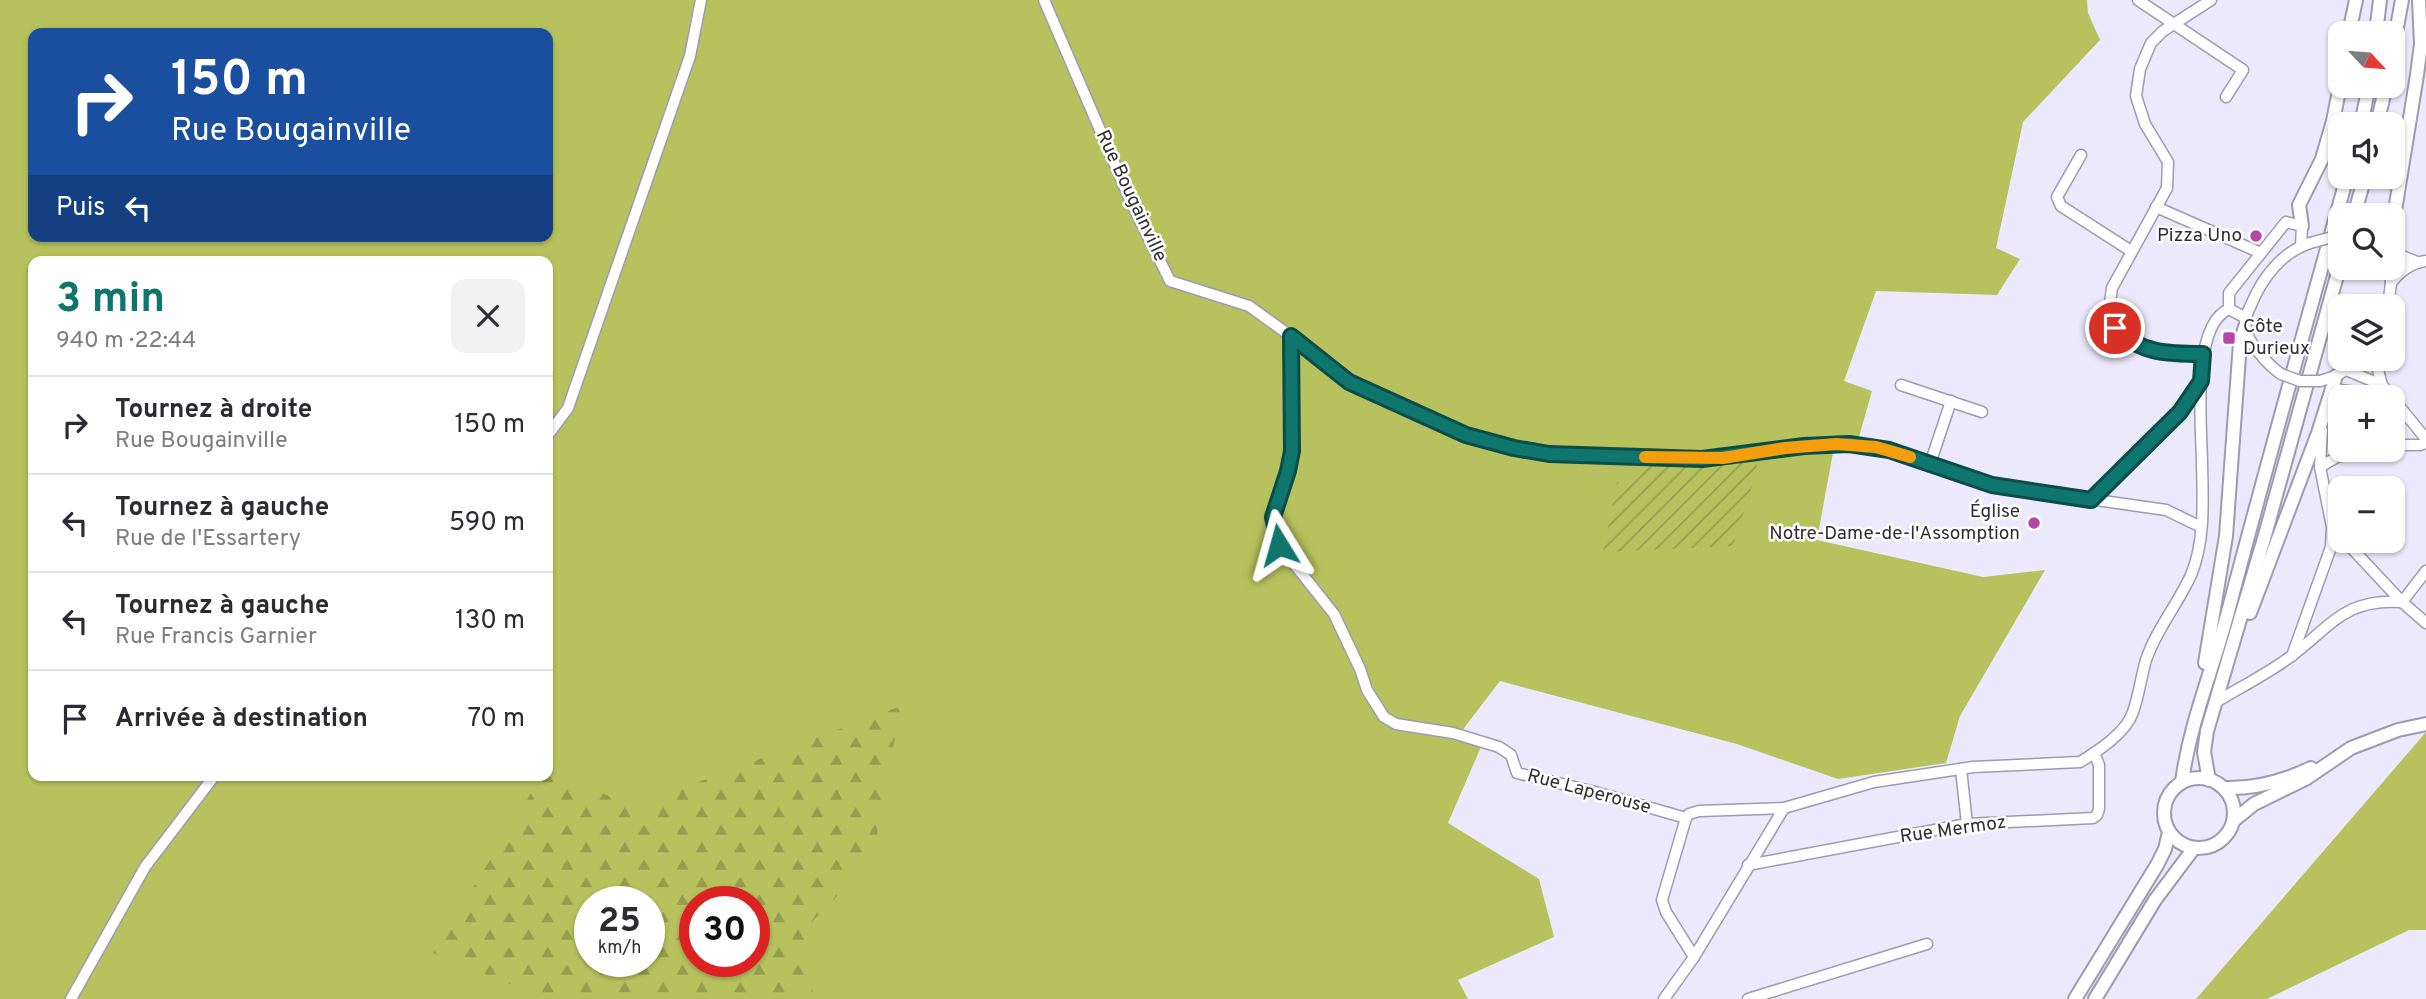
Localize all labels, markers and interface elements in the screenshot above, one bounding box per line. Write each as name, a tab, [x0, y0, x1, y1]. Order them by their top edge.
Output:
north arrow	[2328, 21, 2404, 98]
map controls	[2328, 21, 2405, 553]
text: 150 m	[171, 51, 308, 113]
icon: right	[56, 56, 147, 147]
text: Rue Bougainville	[171, 112, 411, 152]
button: sound	[2328, 112, 2405, 189]
street label: Rue Bougainville	[1090, 126, 1172, 266]
icon: left	[119, 189, 157, 227]
text: Puis	[56, 192, 105, 225]
button: search	[2328, 203, 2405, 280]
place label: Pizza Uno	[2157, 224, 2242, 248]
marker: Pizza Uno	[2248, 228, 2264, 244]
text: 3 min	[56, 274, 165, 327]
button: close	[451, 279, 525, 353]
button: layers	[2328, 294, 2405, 371]
pin	[2085, 298, 2145, 358]
icon: arrive	[2096, 309, 2134, 347]
place label: Côte Durieux	[2243, 315, 2310, 361]
text: 940 m · 22:44	[56, 327, 196, 356]
marker: Côte Durieux	[2221, 330, 2237, 346]
button: +	[2328, 385, 2405, 462]
text: Tournez à droite	[115, 394, 312, 427]
icon: right	[56, 406, 94, 444]
text: 150 m	[454, 409, 525, 442]
text: Rue Bougainville	[115, 427, 288, 456]
button: −	[2328, 476, 2405, 553]
text: Tournez à gauche	[115, 492, 329, 525]
place label: Église Notre-Dame-de-l'Assomption	[1769, 499, 2020, 546]
icon: left	[56, 504, 94, 542]
text: 590 m	[449, 507, 525, 540]
position arrow	[1242, 508, 1316, 582]
marker: Église Notre-Dame-de-l'Assomption	[2026, 515, 2042, 531]
text: Rue de l'Essartery	[115, 525, 301, 554]
text: Tournez à gauche	[115, 590, 329, 623]
icon: left	[56, 602, 94, 640]
text: 130 m	[455, 605, 525, 638]
text: Rue Francis Garnier	[115, 623, 317, 652]
icon: arrive	[56, 700, 94, 738]
text: Arrivée à destination	[115, 703, 368, 736]
text: 70 m	[467, 703, 525, 736]
street label: Rue Laperouse	[1524, 764, 1654, 820]
street label: Rue Mermoz	[1898, 811, 2008, 849]
speed limit sign: 30	[679, 886, 770, 977]
text: 25	[598, 900, 641, 944]
text: km/h	[598, 937, 641, 960]

